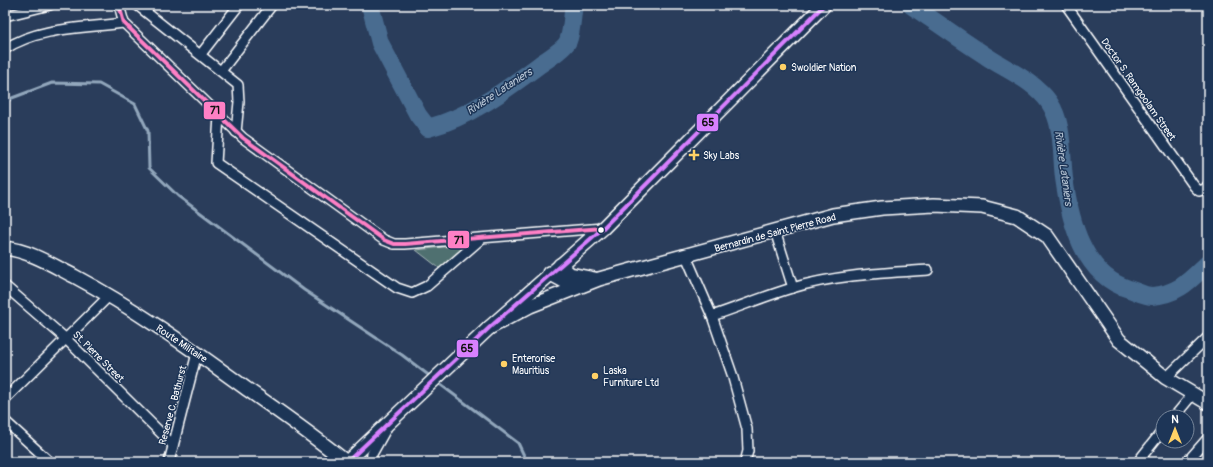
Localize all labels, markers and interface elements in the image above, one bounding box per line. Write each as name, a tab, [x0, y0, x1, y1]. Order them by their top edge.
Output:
street label: Doctor S. Ramgoolam Street	[1098, 36, 1179, 144]
marker: Swoldier Nation	[778, 62, 788, 72]
place label: Swoldier Nation	[791, 62, 857, 74]
water label: Rivière Lataniers	[464, 65, 535, 117]
line badge: 71	[203, 101, 226, 120]
text: 71	[210, 104, 220, 117]
line badge: 65	[696, 113, 719, 132]
text: 65	[702, 116, 714, 129]
water label: Rivière Lataniers	[1052, 130, 1075, 207]
marker: Sky Labs	[688, 149, 700, 161]
place label: Sky Labs	[703, 150, 740, 162]
street label: Bernardin de Saint Pierre Road	[713, 211, 837, 255]
unlabelled marker	[596, 225, 606, 235]
line badge: 71	[447, 230, 470, 249]
text: 71	[454, 234, 464, 247]
street label: Route Militaire	[154, 322, 209, 365]
street label: St. Pierre Street	[70, 329, 127, 386]
line badge: 65	[456, 339, 479, 358]
text: 65	[461, 342, 473, 355]
place label: Enterorise Mauritius	[512, 353, 555, 377]
marker: Enterorise Mauritius	[499, 359, 509, 369]
street label: Reserve C. Bathurst	[157, 363, 190, 446]
place label: Laska Furniture Ltd	[603, 365, 659, 389]
marker: Laska Furniture Ltd	[590, 371, 600, 381]
north arrow	[1155, 409, 1195, 449]
text: N	[1171, 413, 1179, 426]

